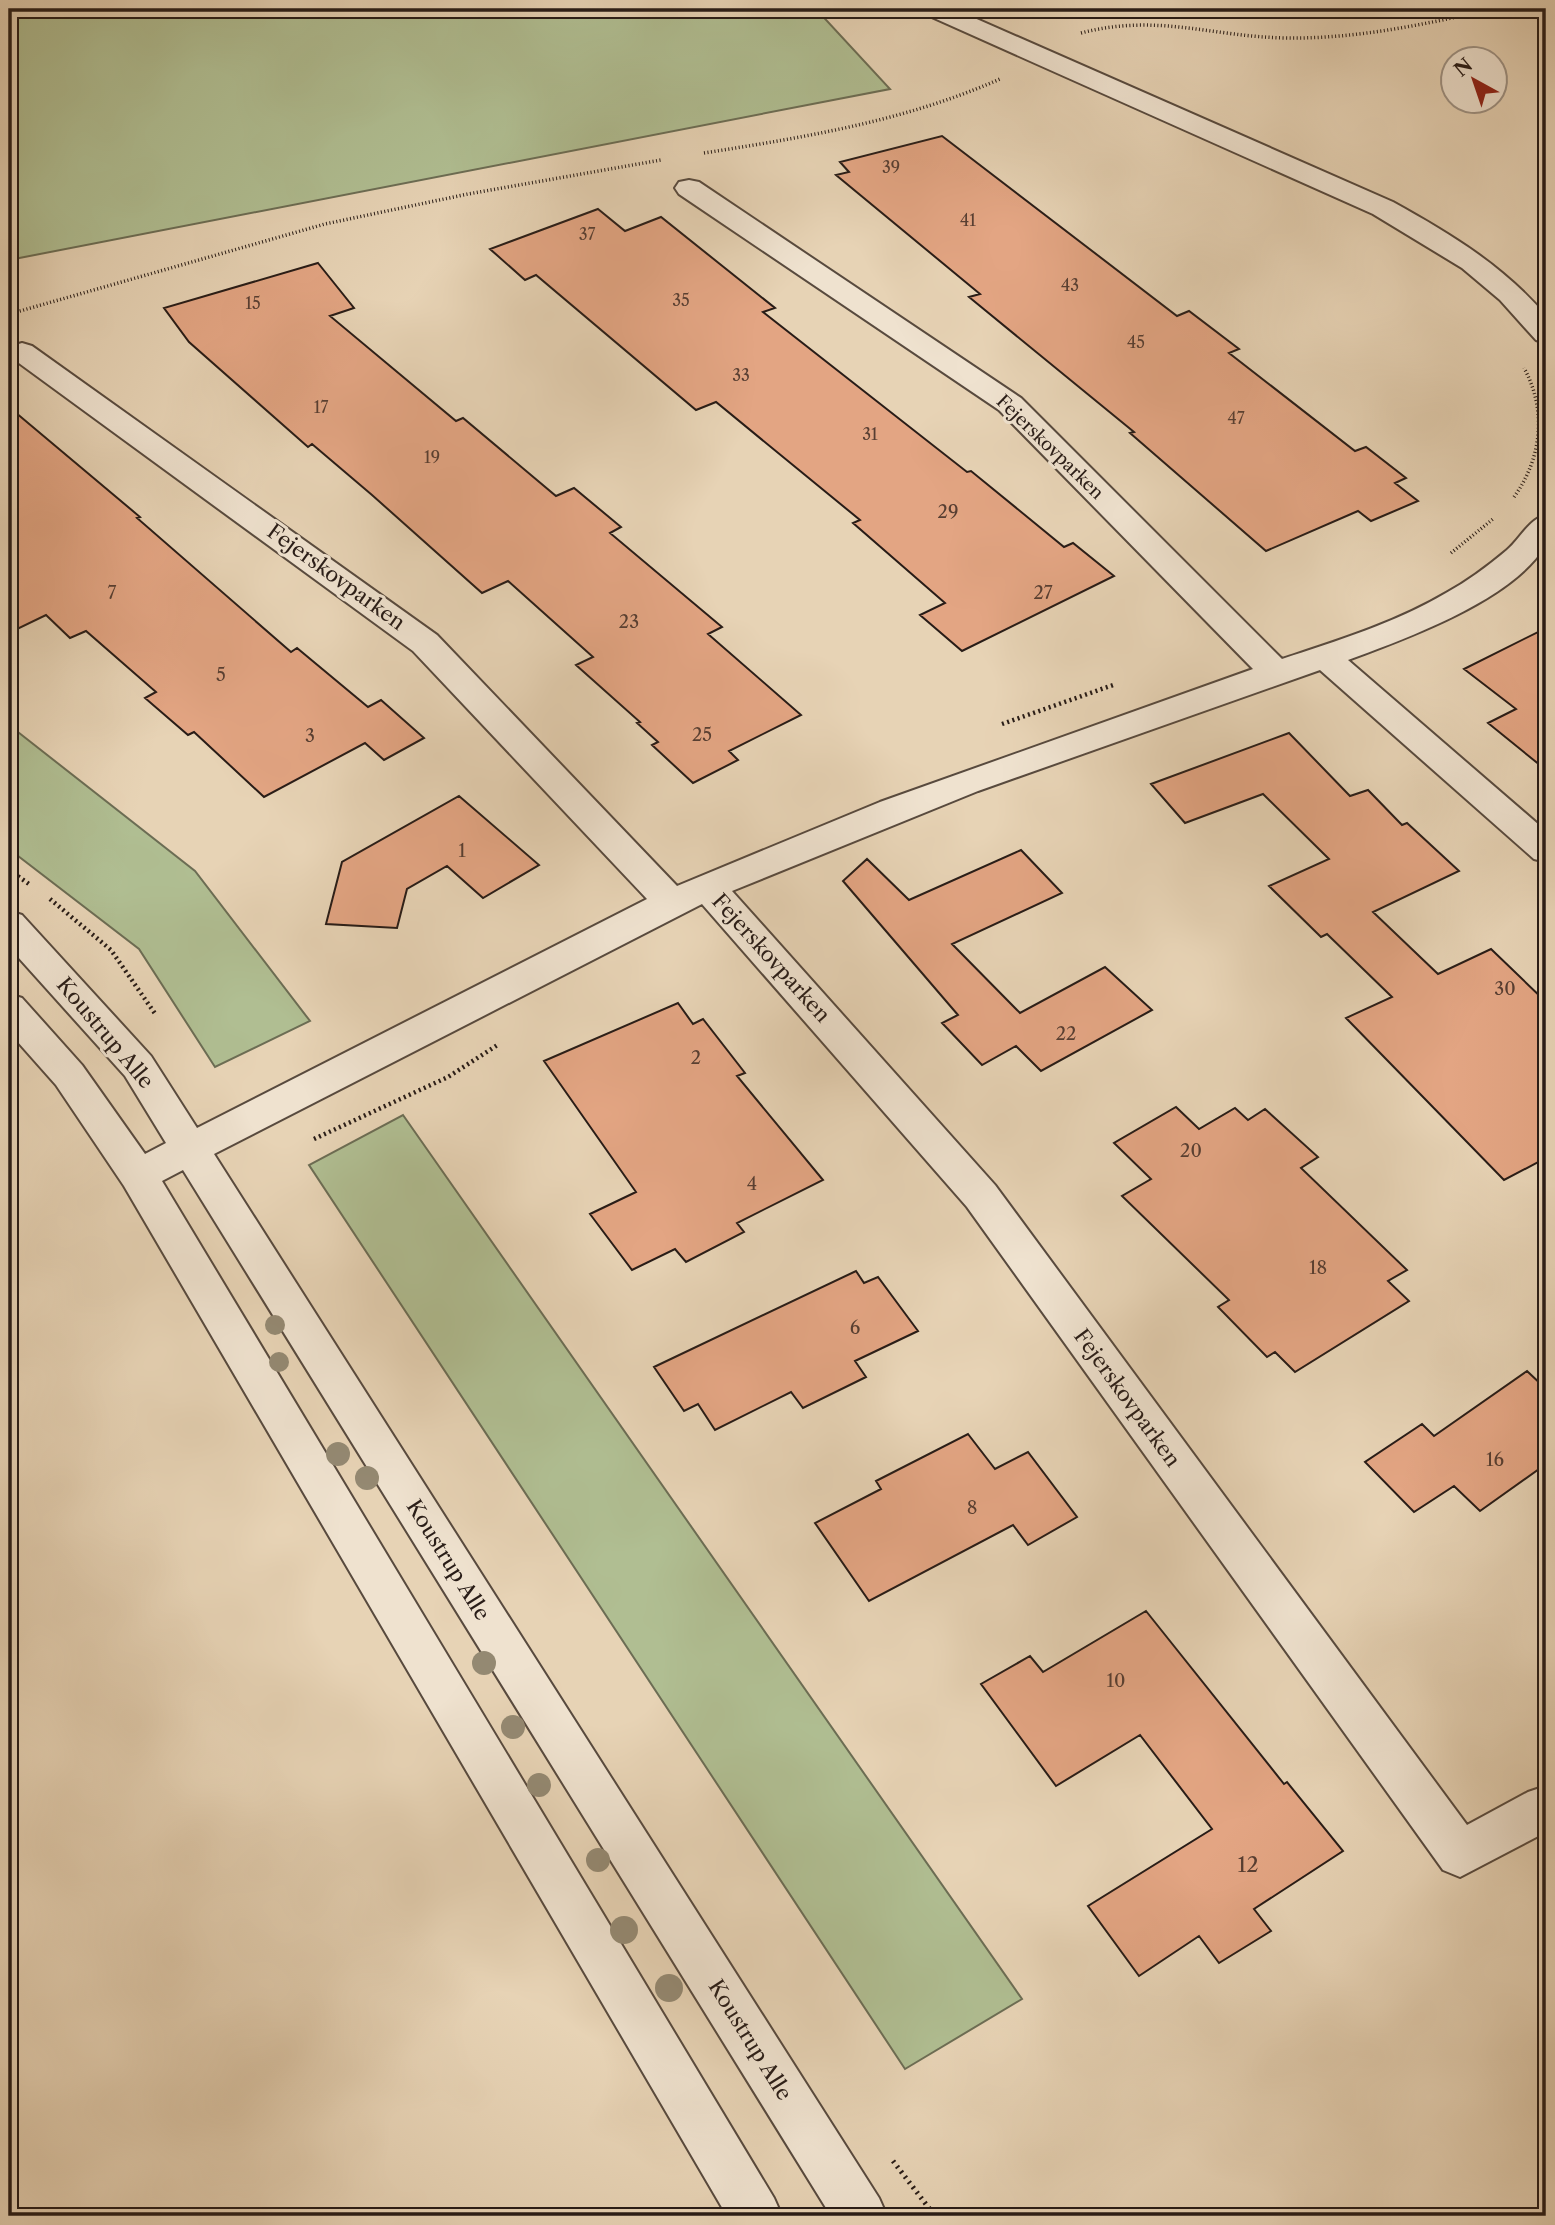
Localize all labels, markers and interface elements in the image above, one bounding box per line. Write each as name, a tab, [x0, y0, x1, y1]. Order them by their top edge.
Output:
north arrow	[1440, 46, 1510, 116]
text: N	[1450, 53, 1477, 81]
house number: 39	[882, 157, 900, 177]
house number: 41	[960, 210, 976, 230]
house number: 37	[579, 224, 595, 244]
house number: 43	[1061, 275, 1079, 295]
house number: 35	[672, 290, 690, 310]
house number: 15	[245, 293, 261, 313]
house number: 45	[1127, 332, 1145, 352]
house number: 33	[732, 365, 750, 385]
street label: Fejerskovparken	[992, 390, 1108, 504]
house number: 17	[314, 397, 328, 417]
house number: 47	[1227, 408, 1245, 428]
house number: 31	[862, 424, 878, 444]
house number: 19	[424, 447, 440, 467]
house number: 29	[938, 501, 958, 523]
street label: Fejerskovparken	[262, 518, 410, 635]
house number: 7	[108, 582, 117, 604]
house number: 27	[1033, 582, 1053, 604]
house number: 23	[619, 611, 639, 633]
house number: 5	[216, 664, 226, 686]
house number: 25	[692, 724, 712, 746]
house number: 3	[305, 725, 315, 747]
house number: 1	[458, 840, 466, 862]
street label: Fejerskovparken	[707, 888, 836, 1027]
street label: Koustrup Alle	[52, 972, 159, 1093]
house number: 30	[1494, 978, 1516, 1000]
house number: 22	[1056, 1023, 1076, 1045]
house number: 2	[691, 1047, 701, 1069]
house number: 20	[1180, 1140, 1202, 1162]
house number: 4	[747, 1173, 757, 1195]
house number: 18	[1309, 1257, 1327, 1279]
house number: 6	[850, 1317, 860, 1339]
street label: Fejerskovparken	[1069, 1324, 1186, 1472]
house number: 16	[1486, 1449, 1504, 1471]
street label: Koustrup Alle	[401, 1495, 495, 1625]
house number: 8	[967, 1497, 977, 1519]
house number: 10	[1107, 1670, 1125, 1692]
house number: 12	[1238, 1852, 1258, 1877]
street label: Koustrup Alle	[703, 1975, 797, 2105]

